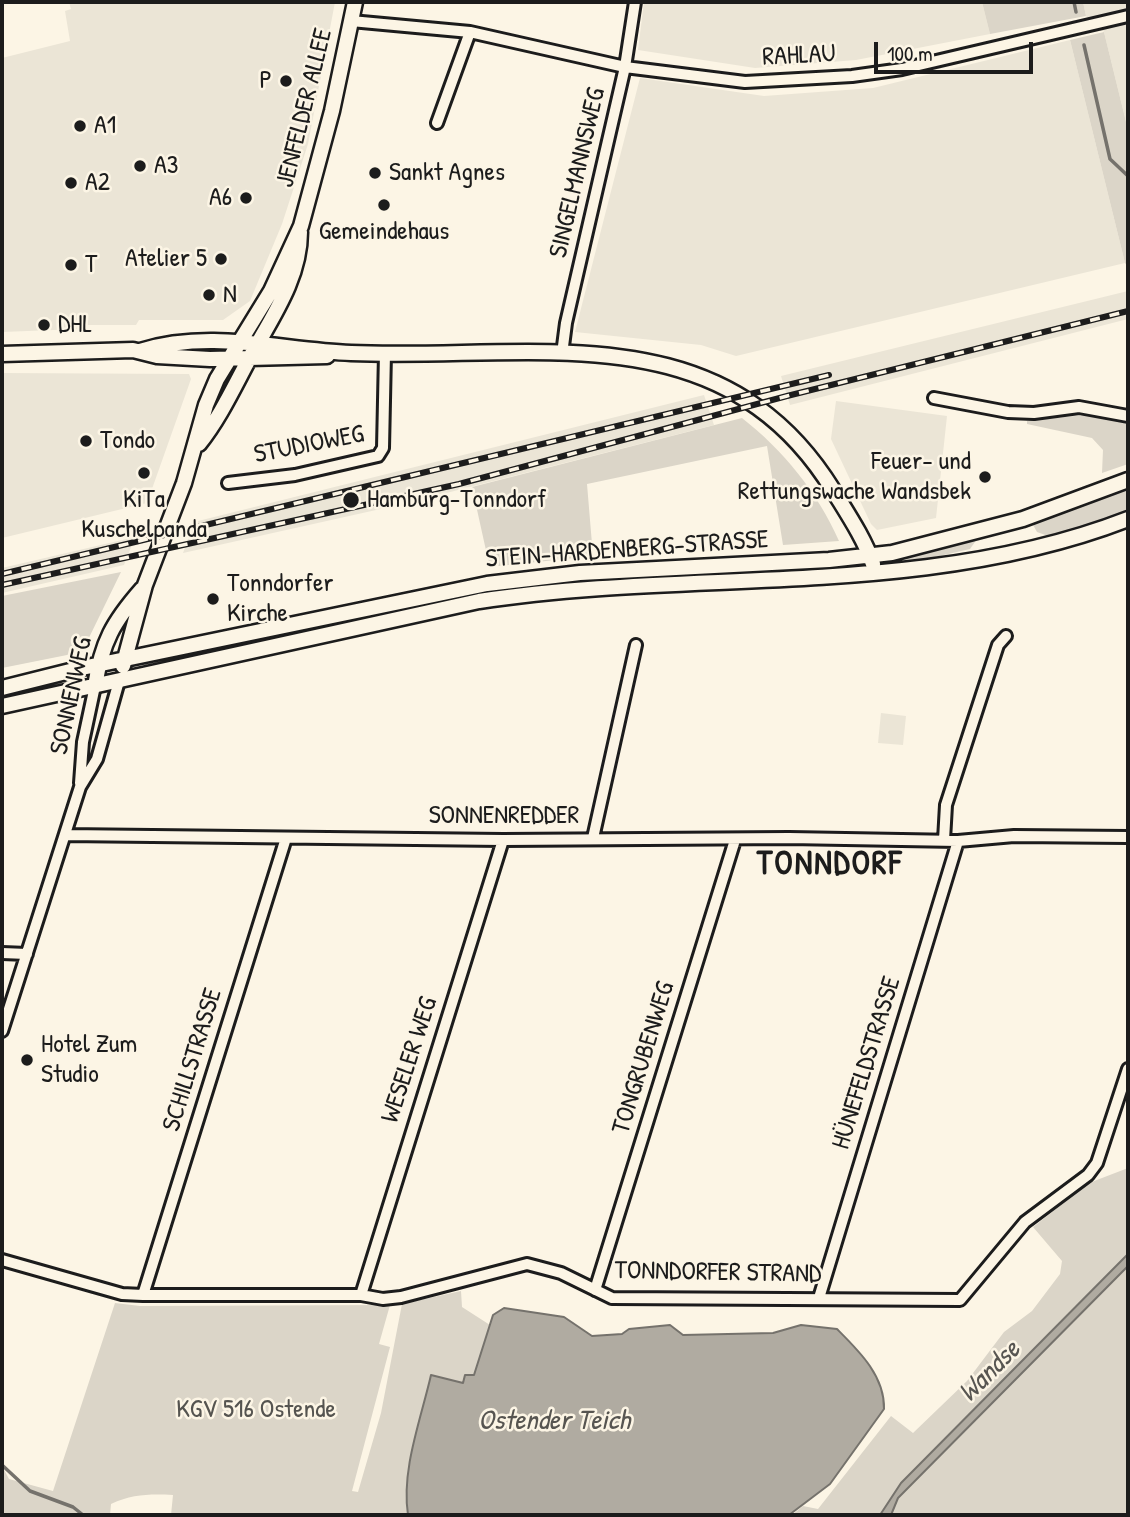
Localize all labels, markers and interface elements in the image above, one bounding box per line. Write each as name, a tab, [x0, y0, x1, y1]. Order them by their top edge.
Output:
street label: JENFELDER ALLEE	[270, 25, 340, 191]
scale bar	[878, 28, 1037, 72]
street label: RAHLAU	[762, 39, 836, 73]
text: 100 m	[887, 39, 933, 68]
place label: P	[259, 65, 272, 97]
marker: P	[278, 73, 294, 89]
street label: SINGELMANNSWEG	[543, 85, 613, 261]
place label: A1	[94, 110, 116, 142]
marker: A1	[72, 118, 88, 134]
place label: A3	[154, 150, 178, 182]
place label: Sankt Agnes	[389, 157, 505, 189]
marker: A3	[132, 158, 148, 174]
marker: Sankt Agnes	[367, 165, 383, 181]
place label: A2	[85, 167, 110, 199]
marker: A2	[63, 175, 79, 191]
place label: A6	[209, 182, 232, 214]
marker: A6	[238, 190, 254, 206]
marker: Gemeindehaus	[376, 197, 392, 213]
place label: Gemeindehaus	[319, 216, 449, 248]
place label: Atelier 5	[125, 243, 207, 275]
place label: T	[85, 249, 97, 281]
marker: Atelier 5	[213, 251, 229, 267]
marker: T	[63, 257, 79, 273]
place label: N	[223, 279, 237, 311]
marker: N	[201, 287, 217, 303]
place label: DHL	[58, 309, 92, 341]
marker: DHL	[36, 317, 52, 333]
street label: STUDIOWEG	[251, 419, 367, 471]
place label: Tondo	[100, 425, 155, 457]
marker: Tondo	[78, 433, 94, 449]
place label: Feuer- und Rettungswache Wandsbek	[738, 446, 971, 508]
marker: KiTa Kuschelpanda	[136, 465, 152, 481]
marker: Feuer- und Rettungswache Wandsbek	[977, 469, 993, 485]
place label: KiTa Kuschelpanda	[81, 484, 207, 546]
place label: Hamburg-Tonndorf	[367, 484, 546, 516]
marker: Hamburg-Tonndorf	[341, 490, 361, 510]
street label: STEIN-HARDENBERG-STRASSE	[484, 525, 770, 575]
place label: Tonndorfer Kirche	[227, 568, 333, 630]
marker: Tonndorfer Kirche	[205, 591, 221, 607]
street label: SONNENWEG	[44, 634, 100, 758]
street label: SONNENREDDER	[429, 800, 579, 832]
district label: TONNDORF	[758, 845, 902, 885]
street label: HÜNEFELDSTRASSE	[826, 973, 908, 1153]
street label: TONGRUBENWEG	[606, 978, 682, 1138]
street label: SCHILLSTRASSE	[156, 985, 230, 1135]
street label: WESELER WEG	[375, 993, 445, 1127]
place label: Hotel Zum Studio	[41, 1029, 137, 1090]
marker: Hotel Zum Studio	[19, 1052, 35, 1068]
street label: TONNDORFER STRAND	[614, 1256, 822, 1290]
water label: Wandse	[952, 1334, 1028, 1410]
park label: KGV 516 Ostende	[176, 1394, 336, 1426]
water label: Ostender Teich	[478, 1405, 630, 1439]

